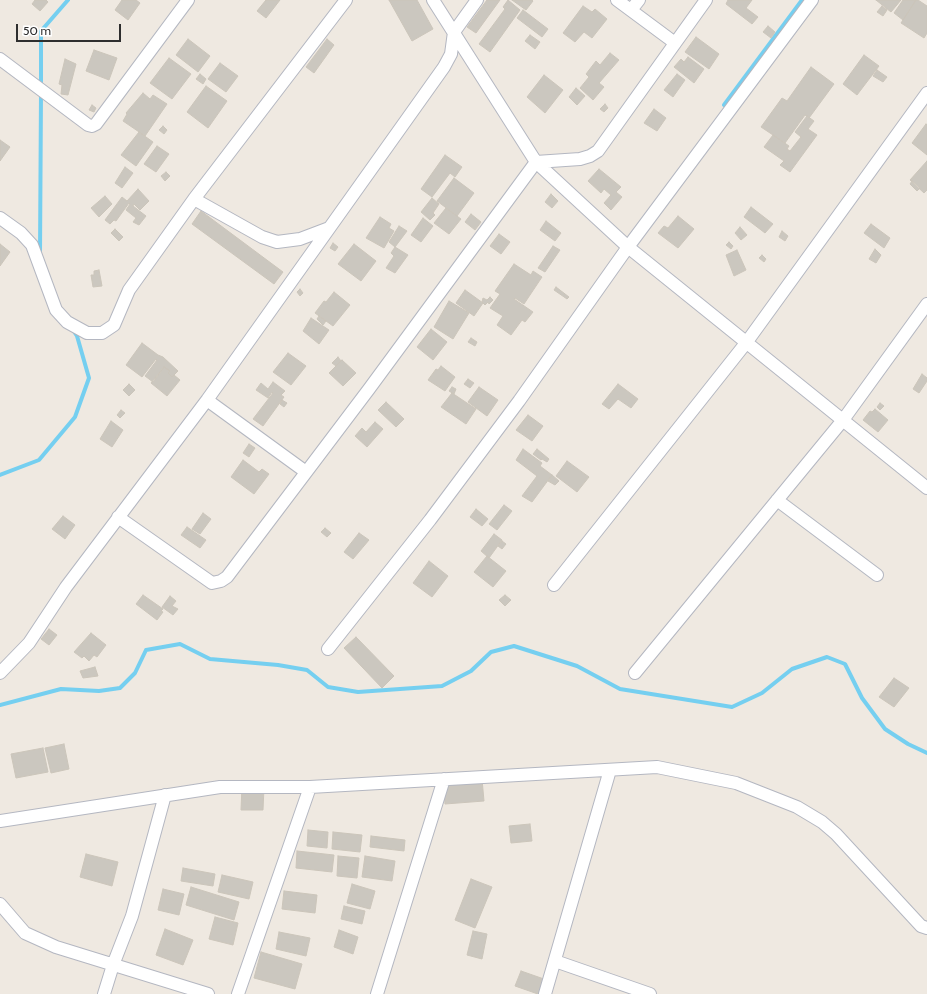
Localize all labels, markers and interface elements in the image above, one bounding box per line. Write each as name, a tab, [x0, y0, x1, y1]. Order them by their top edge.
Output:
scale bar	[18, 16, 123, 42]
text: 50 m	[23, 23, 51, 38]

